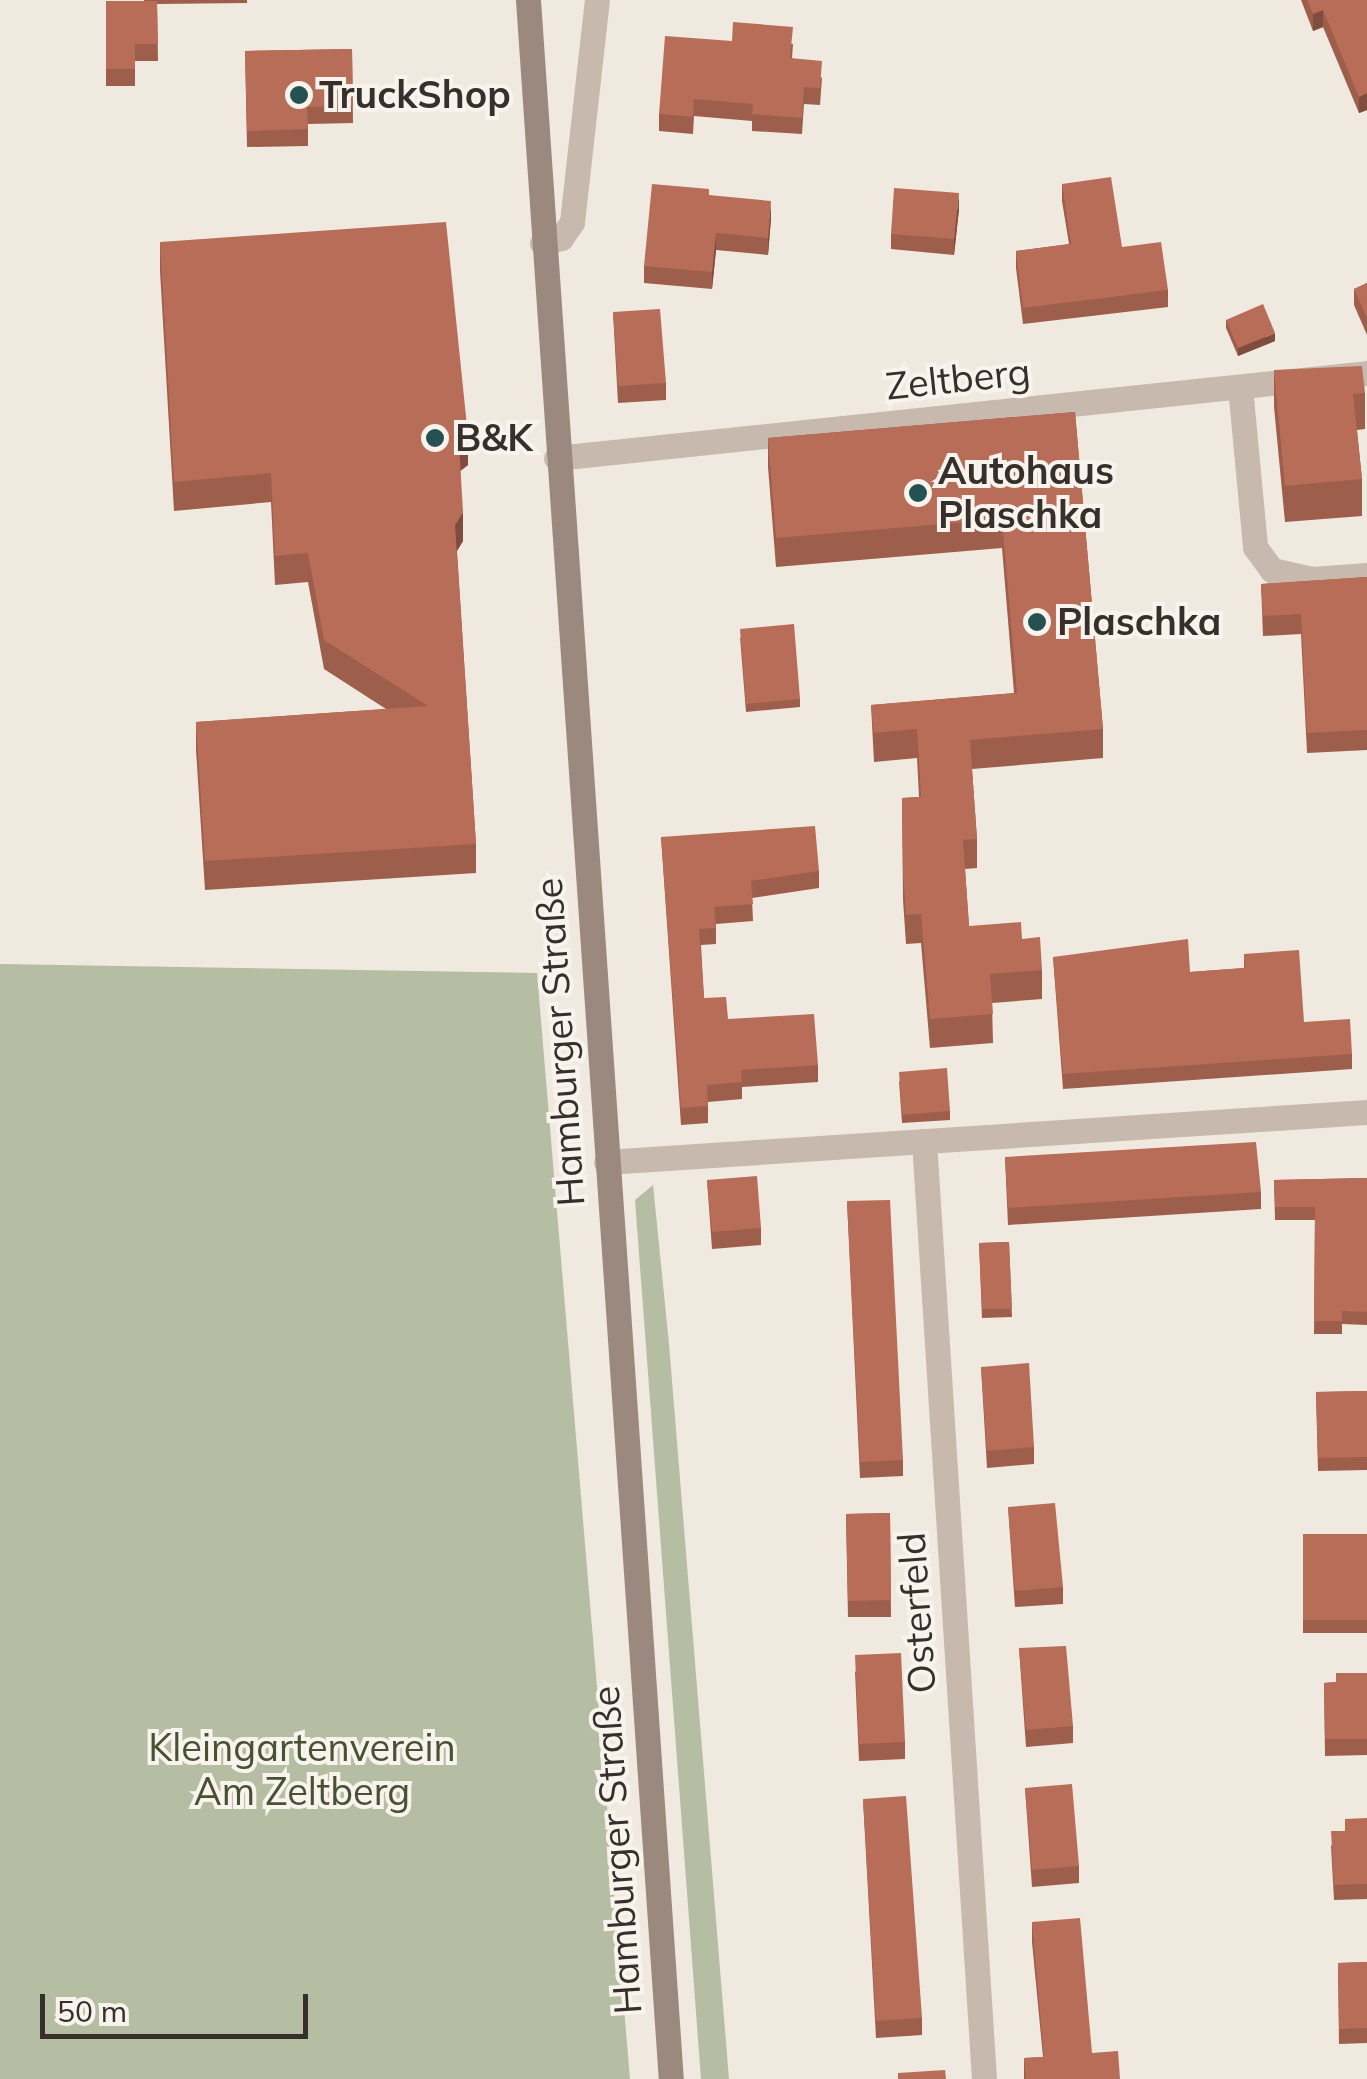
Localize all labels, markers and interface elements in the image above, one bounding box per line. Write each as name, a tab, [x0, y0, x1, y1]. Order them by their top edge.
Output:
place label: TruckShop	[319, 72, 511, 118]
marker: TruckShop	[288, 84, 310, 106]
street label: Zeltberg	[883, 349, 1033, 409]
place label: B&K	[455, 415, 533, 461]
marker: B&K	[424, 427, 446, 449]
place label: Autohaus Plaschka	[938, 448, 1114, 538]
marker: Autohaus Plaschka	[907, 482, 929, 504]
place label: Plaschka	[1057, 599, 1221, 645]
marker: Plaschka	[1026, 611, 1048, 633]
street label: Hamburger Straße	[526, 876, 594, 1208]
street label: Osterfeld	[889, 1531, 945, 1695]
street label: Hamburger Straße	[583, 1684, 651, 2016]
park label: Kleingartenverein Am Zeltberg	[148, 1725, 456, 1815]
scale bar	[45, 1974, 312, 2036]
text: 50 m	[57, 1992, 127, 2030]

